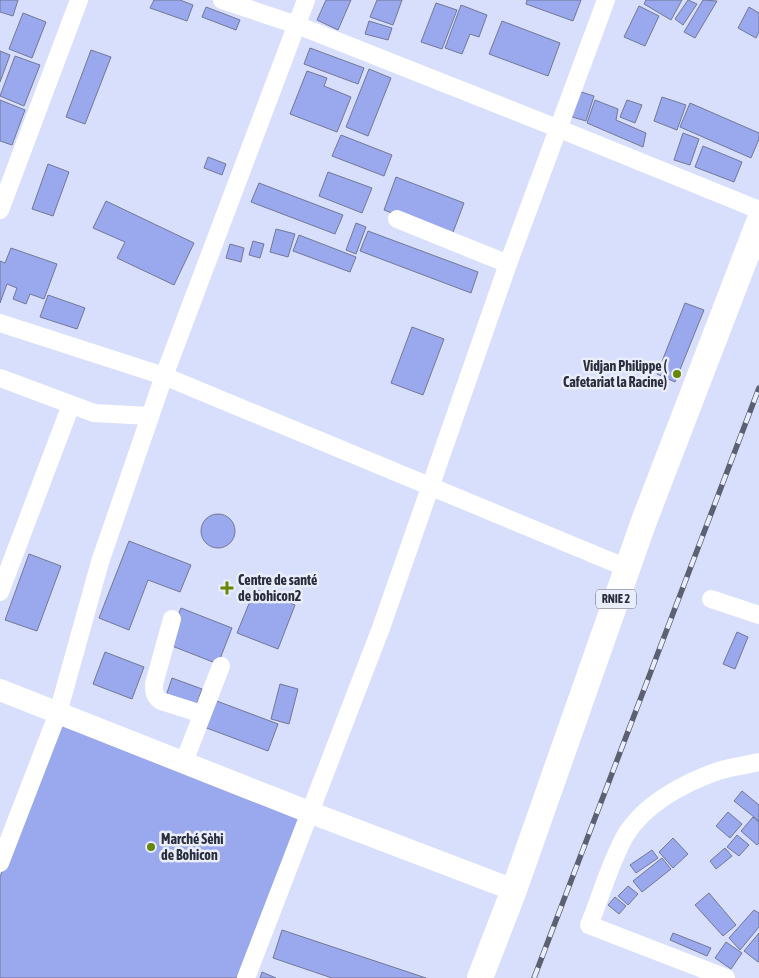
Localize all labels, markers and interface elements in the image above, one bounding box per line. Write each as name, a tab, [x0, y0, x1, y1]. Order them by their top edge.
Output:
place label: Vidjan Philippe ( Cafetariat la Racine)	[563, 358, 668, 390]
marker: Vidjan Philippe ( Cafetariat la Racine)	[671, 368, 683, 380]
place label: Centre de santé de bohicon2	[238, 572, 317, 604]
marker: Centre de santé de bohicon2	[220, 581, 234, 595]
road number: RNIE 2	[596, 590, 636, 608]
place label: Marché Sèhi de Bohicon	[161, 831, 224, 863]
marker: Marché Sèhi de Bohicon	[145, 841, 157, 853]

